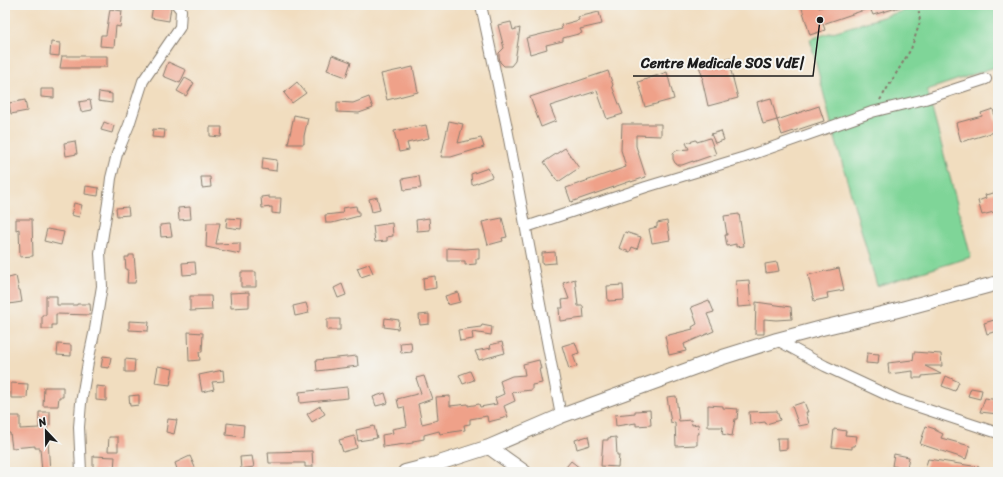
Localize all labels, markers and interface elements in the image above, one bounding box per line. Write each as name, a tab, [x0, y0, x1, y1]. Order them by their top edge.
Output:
callout: Centre Medicale SOS VdE|	[633, 50, 813, 76]
text: Centre Medicale SOS VdE|	[640, 51, 805, 76]
north arrow	[26, 411, 66, 451]
text: N	[34, 412, 50, 433]

